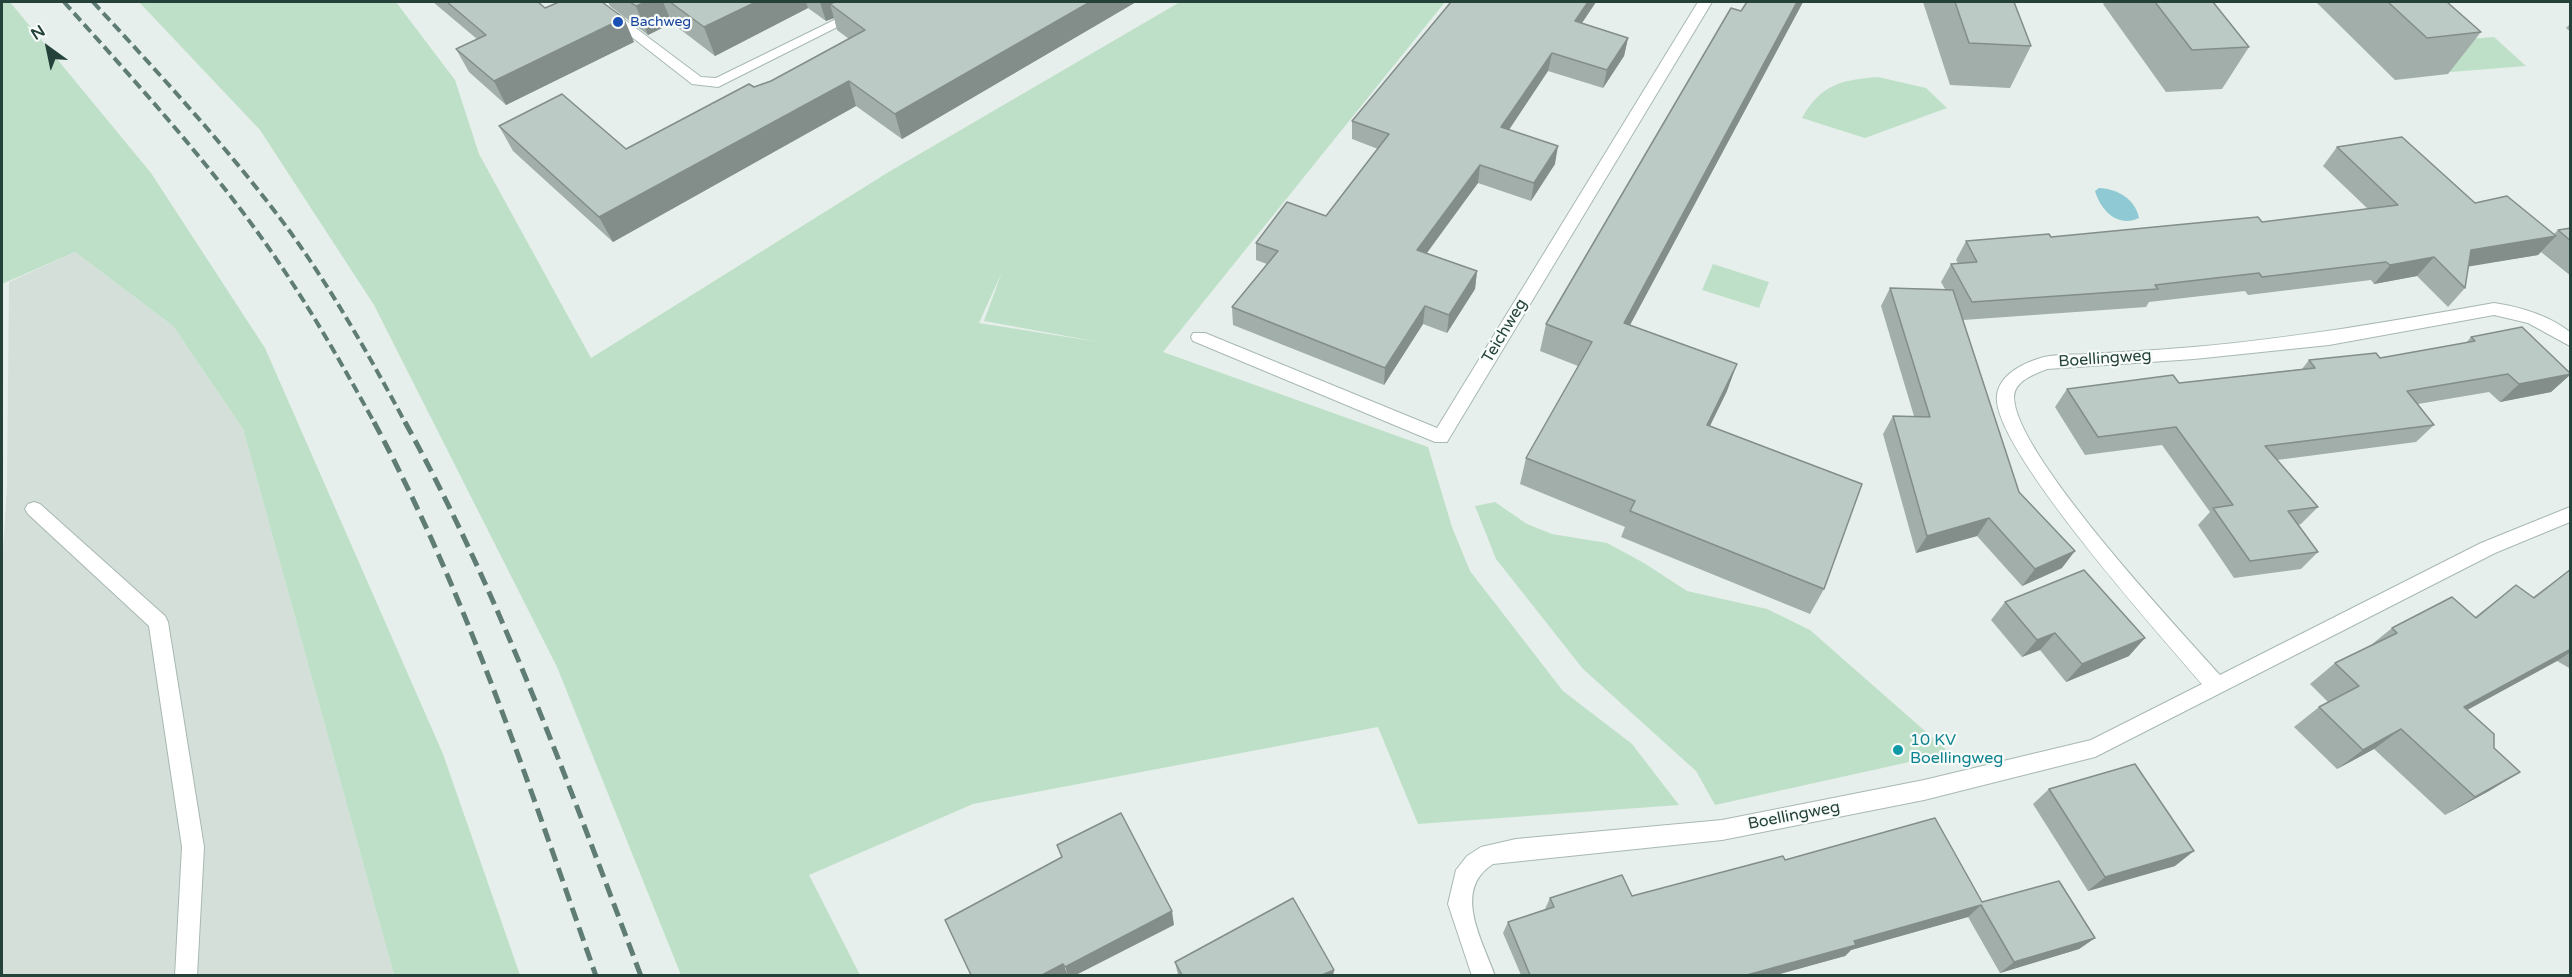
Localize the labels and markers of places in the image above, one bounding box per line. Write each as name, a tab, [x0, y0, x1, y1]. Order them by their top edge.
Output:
place label: Bachweg	[630, 14, 691, 30]
marker: Bachweg	[611, 15, 625, 29]
place label: 10 KV Boellingweg	[1910, 731, 2003, 769]
marker: 10 KV Boellingweg	[1891, 743, 1905, 757]

